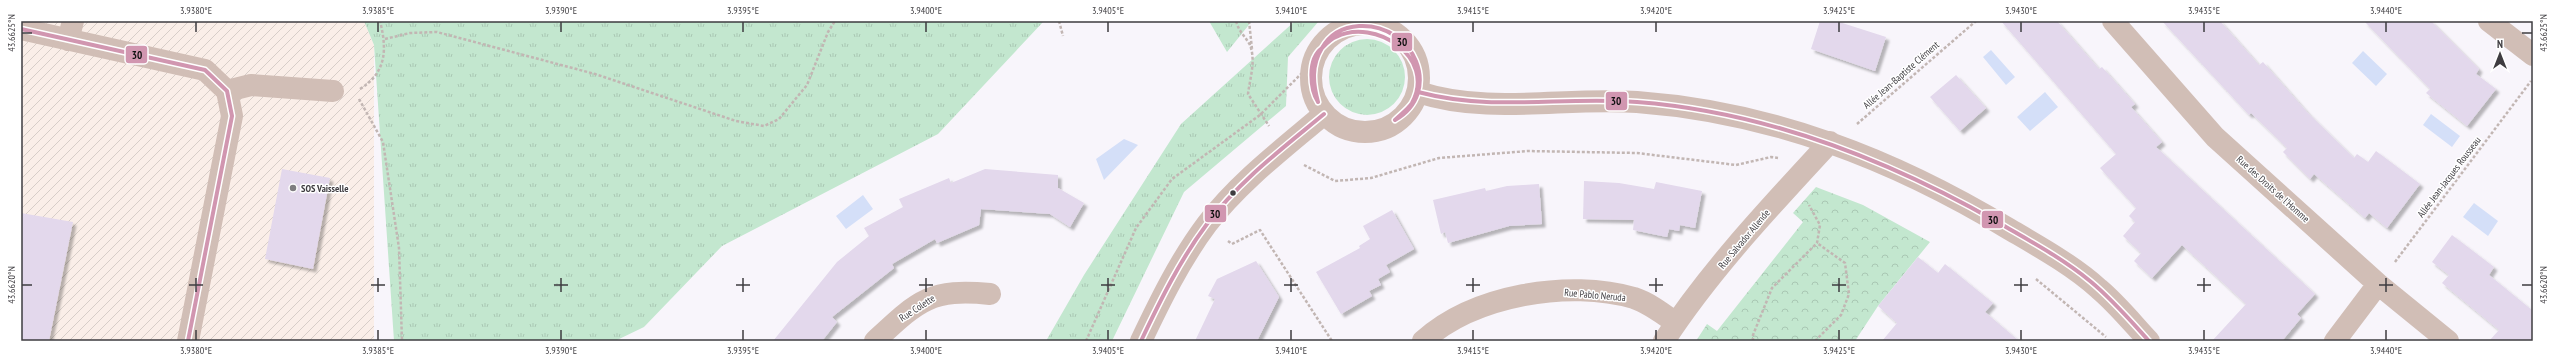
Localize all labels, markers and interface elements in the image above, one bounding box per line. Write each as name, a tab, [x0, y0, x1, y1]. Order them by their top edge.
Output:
text: 3.9380°E	[180, 4, 212, 17]
text: 3.9385°E	[362, 4, 394, 17]
text: 3.9390°E	[545, 4, 577, 17]
text: 3.9395°E	[727, 4, 759, 17]
text: 3.9400°E	[910, 4, 942, 17]
text: 3.9405°E	[1092, 4, 1124, 17]
text: 3.9410°E	[1275, 4, 1307, 17]
text: 3.9415°E	[1457, 4, 1489, 17]
text: 3.9420°E	[1640, 4, 1672, 17]
text: 3.9425°E	[1823, 4, 1855, 17]
text: 3.9430°E	[2005, 4, 2037, 17]
text: 3.9435°E	[2188, 4, 2220, 17]
text: 3.9440°E	[2370, 4, 2402, 17]
text: 43.6625°N	[5, 14, 18, 52]
text: 43.6625°N	[2537, 14, 2550, 52]
line badge: 30	[1391, 32, 1413, 52]
north arrow	[2480, 34, 2520, 74]
text: 30	[1397, 35, 1407, 49]
text: N	[2497, 37, 2503, 51]
street label: Allée Jean-Baptiste Clément	[1860, 38, 1942, 112]
line badge: 30	[125, 45, 148, 64]
text: 30	[132, 48, 142, 62]
line badge: 30	[1605, 91, 1628, 111]
text: 30	[1611, 94, 1621, 108]
street label: Allée Jean-Jacques Rousseau	[2414, 134, 2484, 220]
street label: Rue des Droits de l'Homme	[2234, 153, 2312, 225]
place label: SOS Vaisselle	[301, 182, 348, 195]
marker: SOS Vaisselle	[288, 183, 298, 193]
unlabelled marker	[1228, 188, 1238, 198]
line badge: 30	[1204, 204, 1227, 223]
text: 30	[1210, 207, 1220, 221]
street label: Rue Salvador Allende	[1715, 207, 1773, 271]
line badge: 30	[1981, 210, 2004, 229]
text: 30	[1988, 213, 1998, 227]
text: 43.6620°N	[5, 266, 18, 304]
text: 43.6620°N	[2537, 266, 2550, 304]
street label: Rue Pablo Neruda	[1564, 286, 1626, 304]
street label: Rue Colette	[897, 292, 937, 324]
text: 3.9380°E	[180, 344, 212, 357]
text: 3.9385°E	[362, 344, 394, 357]
text: 3.9390°E	[545, 344, 577, 357]
text: 3.9395°E	[727, 344, 759, 357]
text: 3.9400°E	[910, 344, 942, 357]
text: 3.9405°E	[1092, 344, 1124, 357]
text: 3.9410°E	[1275, 344, 1307, 357]
text: 3.9415°E	[1457, 344, 1489, 357]
text: 3.9420°E	[1640, 344, 1672, 357]
text: 3.9425°E	[1823, 344, 1855, 357]
text: 3.9430°E	[2005, 344, 2037, 357]
text: 3.9435°E	[2188, 344, 2220, 357]
text: 3.9440°E	[2370, 344, 2402, 357]

